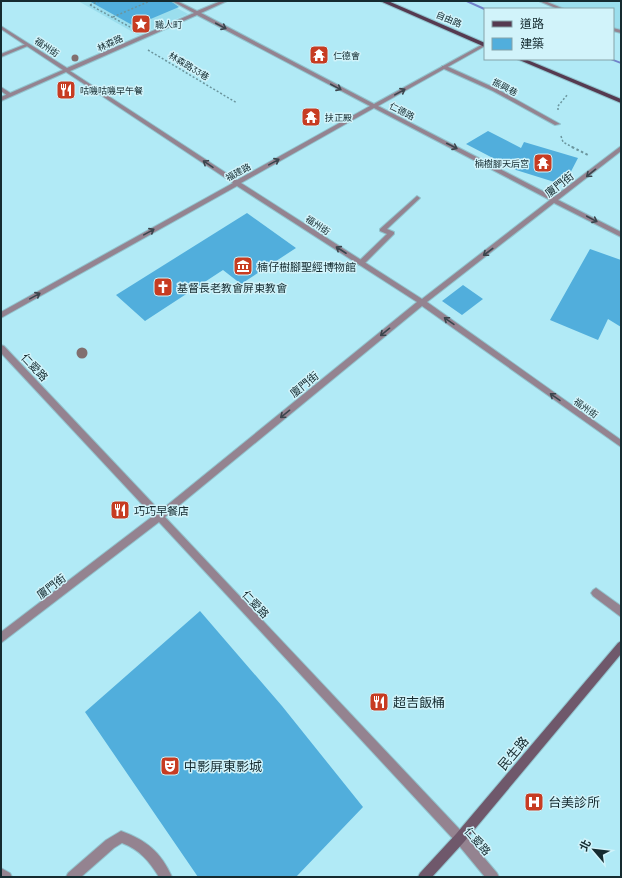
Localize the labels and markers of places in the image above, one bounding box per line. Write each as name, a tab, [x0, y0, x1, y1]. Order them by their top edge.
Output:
place icon: 職人町	[130, 13, 152, 35]
place label: 職人町	[155, 19, 182, 30]
temple icon: 仁德會	[308, 44, 330, 66]
place label: 仁德會	[333, 50, 360, 61]
restaurant icon: 咕嘰咕嘰早午餐	[55, 79, 77, 101]
place label: 咕嘰咕嘰早午餐	[80, 85, 143, 96]
temple icon: 扶正殿	[300, 106, 322, 128]
place label: 扶正殿	[325, 112, 352, 123]
temple icon: 楠樹腳天后宮	[532, 152, 554, 174]
place label: 楠樹腳天后宮	[475, 158, 529, 169]
museum icon: 楠仔樹腳聖經博物館	[232, 255, 254, 277]
place label: 楠仔樹腳聖經博物館	[257, 260, 356, 273]
church icon: 基督長老教會屏東教會	[152, 276, 174, 298]
place label: 基督長老教會屏東教會	[177, 281, 287, 294]
restaurant icon: 巧巧早餐店	[109, 499, 131, 521]
place label: 巧巧早餐店	[134, 504, 189, 517]
restaurant icon: 超吉飯桶	[368, 691, 390, 713]
place label: 超吉飯桶	[393, 694, 445, 710]
theatre icon: 中影屏東影城	[159, 755, 181, 777]
place label: 中影屏東影城	[184, 758, 262, 774]
hospital icon: 台美診所	[523, 791, 545, 813]
place label: 台美診所	[548, 794, 600, 810]

